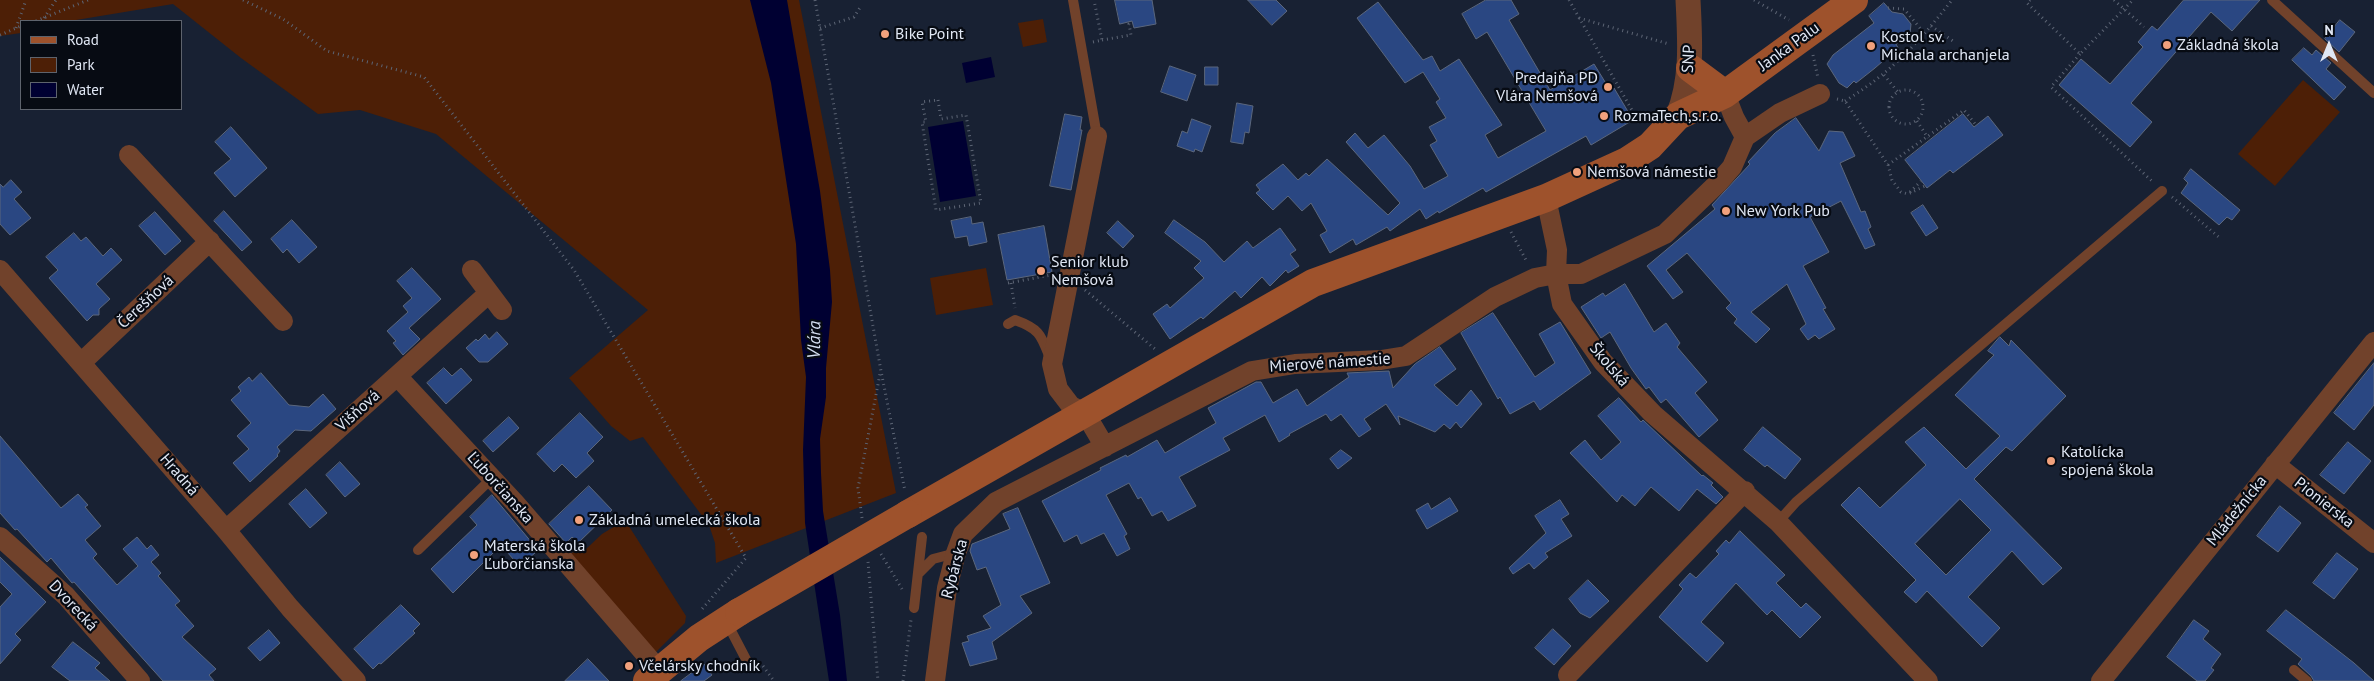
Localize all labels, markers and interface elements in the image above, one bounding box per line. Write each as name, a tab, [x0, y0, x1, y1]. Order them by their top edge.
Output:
street label: Janka Palu	[1755, 18, 1823, 76]
legend	[20, 20, 182, 110]
north arrow	[2304, 20, 2354, 70]
text: N	[2324, 21, 2334, 39]
place label: Bike Point	[895, 24, 964, 44]
place label: Kostol sv. Michala archanjela	[1881, 27, 2010, 65]
marker: Bike Point	[879, 28, 891, 40]
text: Road	[67, 30, 99, 49]
place label: Základná škola	[2177, 35, 2279, 55]
marker: Základná škola	[2161, 39, 2173, 51]
marker: Kostol sv. Michala archanjela	[1865, 40, 1877, 52]
street label: SNP	[1679, 44, 1699, 74]
text: Park	[67, 55, 95, 74]
place label: Predajňa PD Vlára Nemšová	[1496, 68, 1598, 106]
text: Water	[67, 80, 104, 99]
marker: Predajňa PD Vlára Nemšová	[1602, 81, 1614, 93]
place label: RozmaTech,s.r.o.	[1614, 106, 1721, 126]
marker: RozmaTech,s.r.o.	[1598, 110, 1610, 122]
place label: Nemšová námestie	[1587, 162, 1716, 182]
marker: Nemšová námestie	[1571, 166, 1583, 178]
place label: New York Pub	[1736, 201, 1830, 221]
marker: New York Pub	[1720, 205, 1732, 217]
place label: Senior klub Nemšová	[1051, 252, 1129, 290]
marker: Senior klub Nemšová	[1035, 265, 1047, 277]
street label: Čerešňová	[114, 271, 178, 333]
water label: Vlára	[804, 321, 826, 359]
street label: Školská	[1585, 339, 1633, 391]
street label: Mierové námestie	[1269, 349, 1391, 377]
street label: Višňová	[332, 386, 384, 436]
place label: Katolícka spojená škola	[2061, 442, 2154, 480]
street label: Ľuborčianska	[463, 448, 537, 528]
street label: Hradná	[156, 450, 202, 500]
marker: Katolícka spojená škola	[2045, 455, 2057, 467]
street label: Mládežnícka	[2203, 472, 2271, 550]
street label: Pionierska	[2290, 474, 2358, 532]
place label: Základná umelecká škola	[589, 510, 760, 530]
marker: Základná umelecká škola	[573, 514, 585, 526]
place label: Materská škola Ľuborčianska	[484, 536, 585, 574]
street label: Rybárska	[938, 537, 972, 601]
marker: Materská škola Ľuborčianska	[468, 549, 480, 561]
street label: Dvorecká	[45, 577, 101, 635]
place label: Včelársky chodník	[639, 656, 760, 676]
marker: Včelársky chodník	[623, 660, 635, 672]

